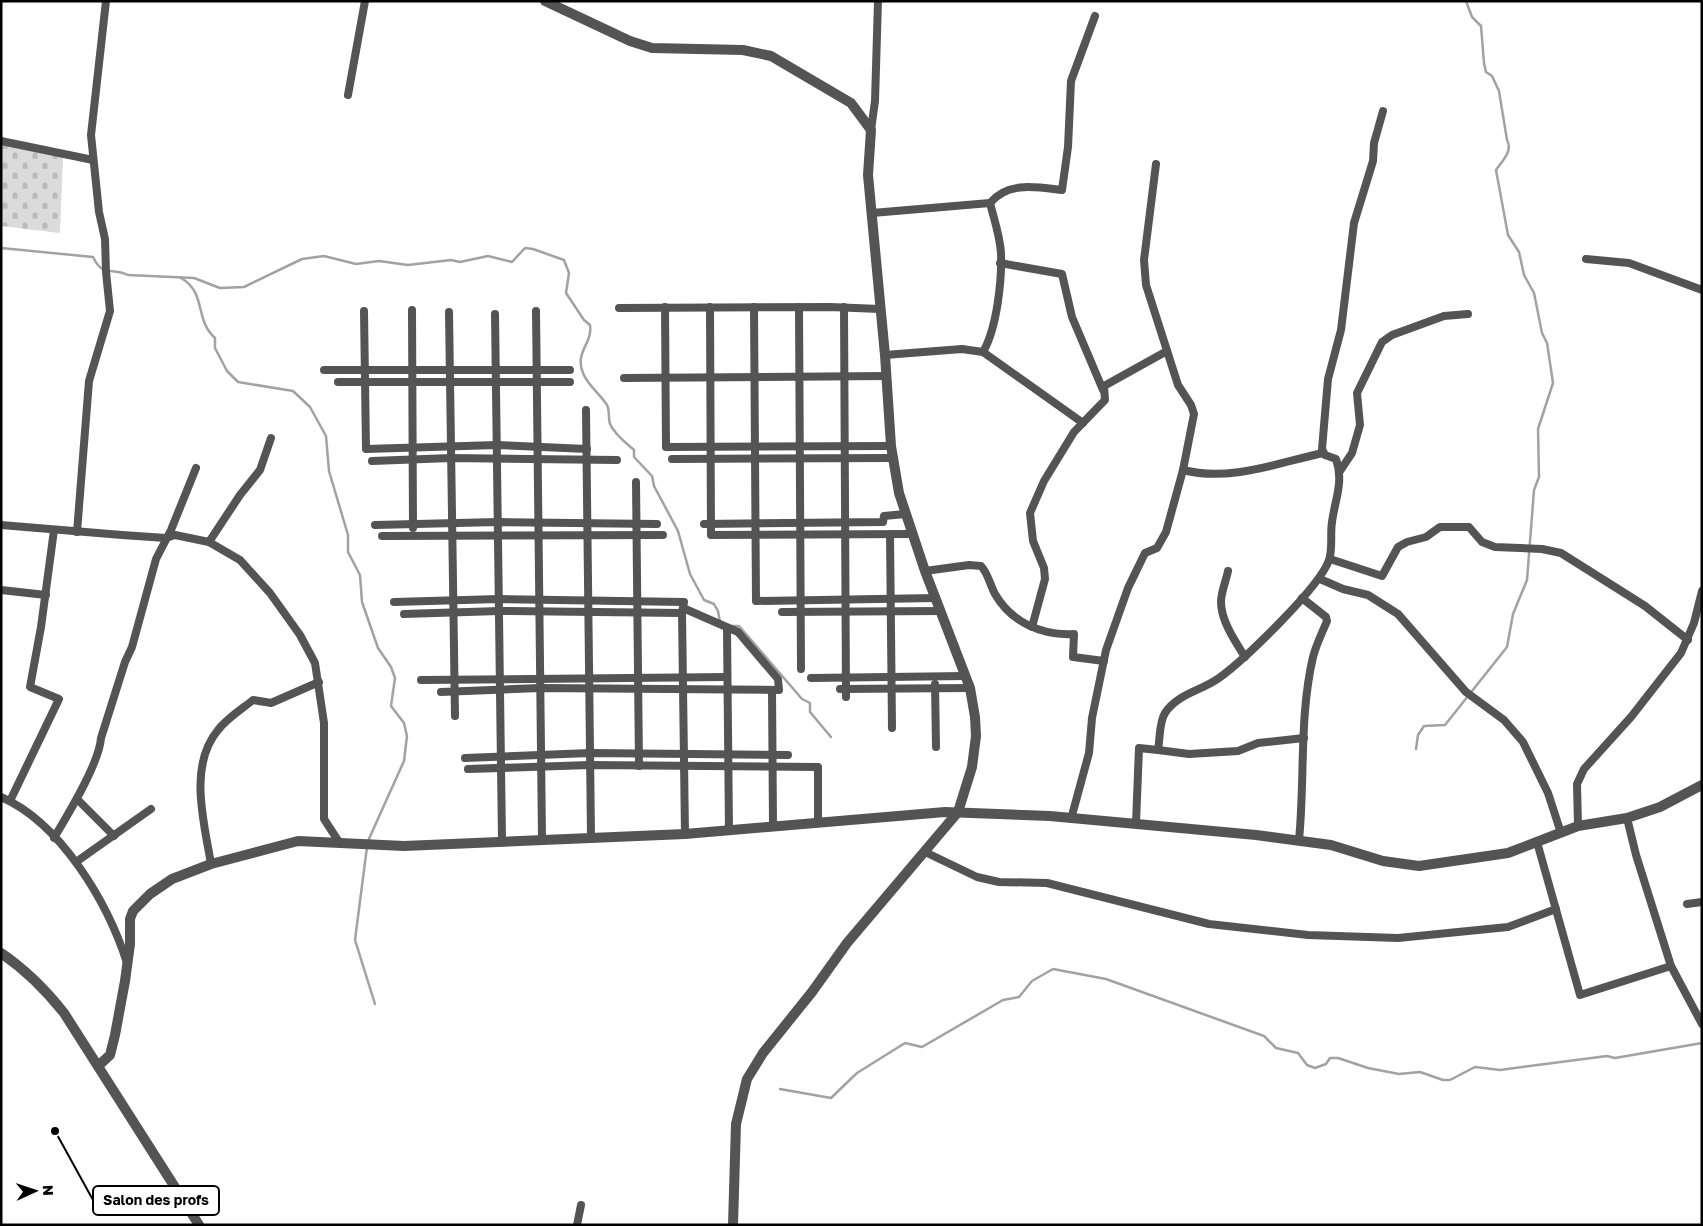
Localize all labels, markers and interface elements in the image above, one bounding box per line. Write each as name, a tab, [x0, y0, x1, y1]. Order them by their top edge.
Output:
north arrow	[10, 1166, 60, 1216]
text: N	[40, 1185, 57, 1196]
callout: Salon des profs	[93, 1186, 219, 1215]
text: Salon des profs	[103, 1191, 209, 1208]

